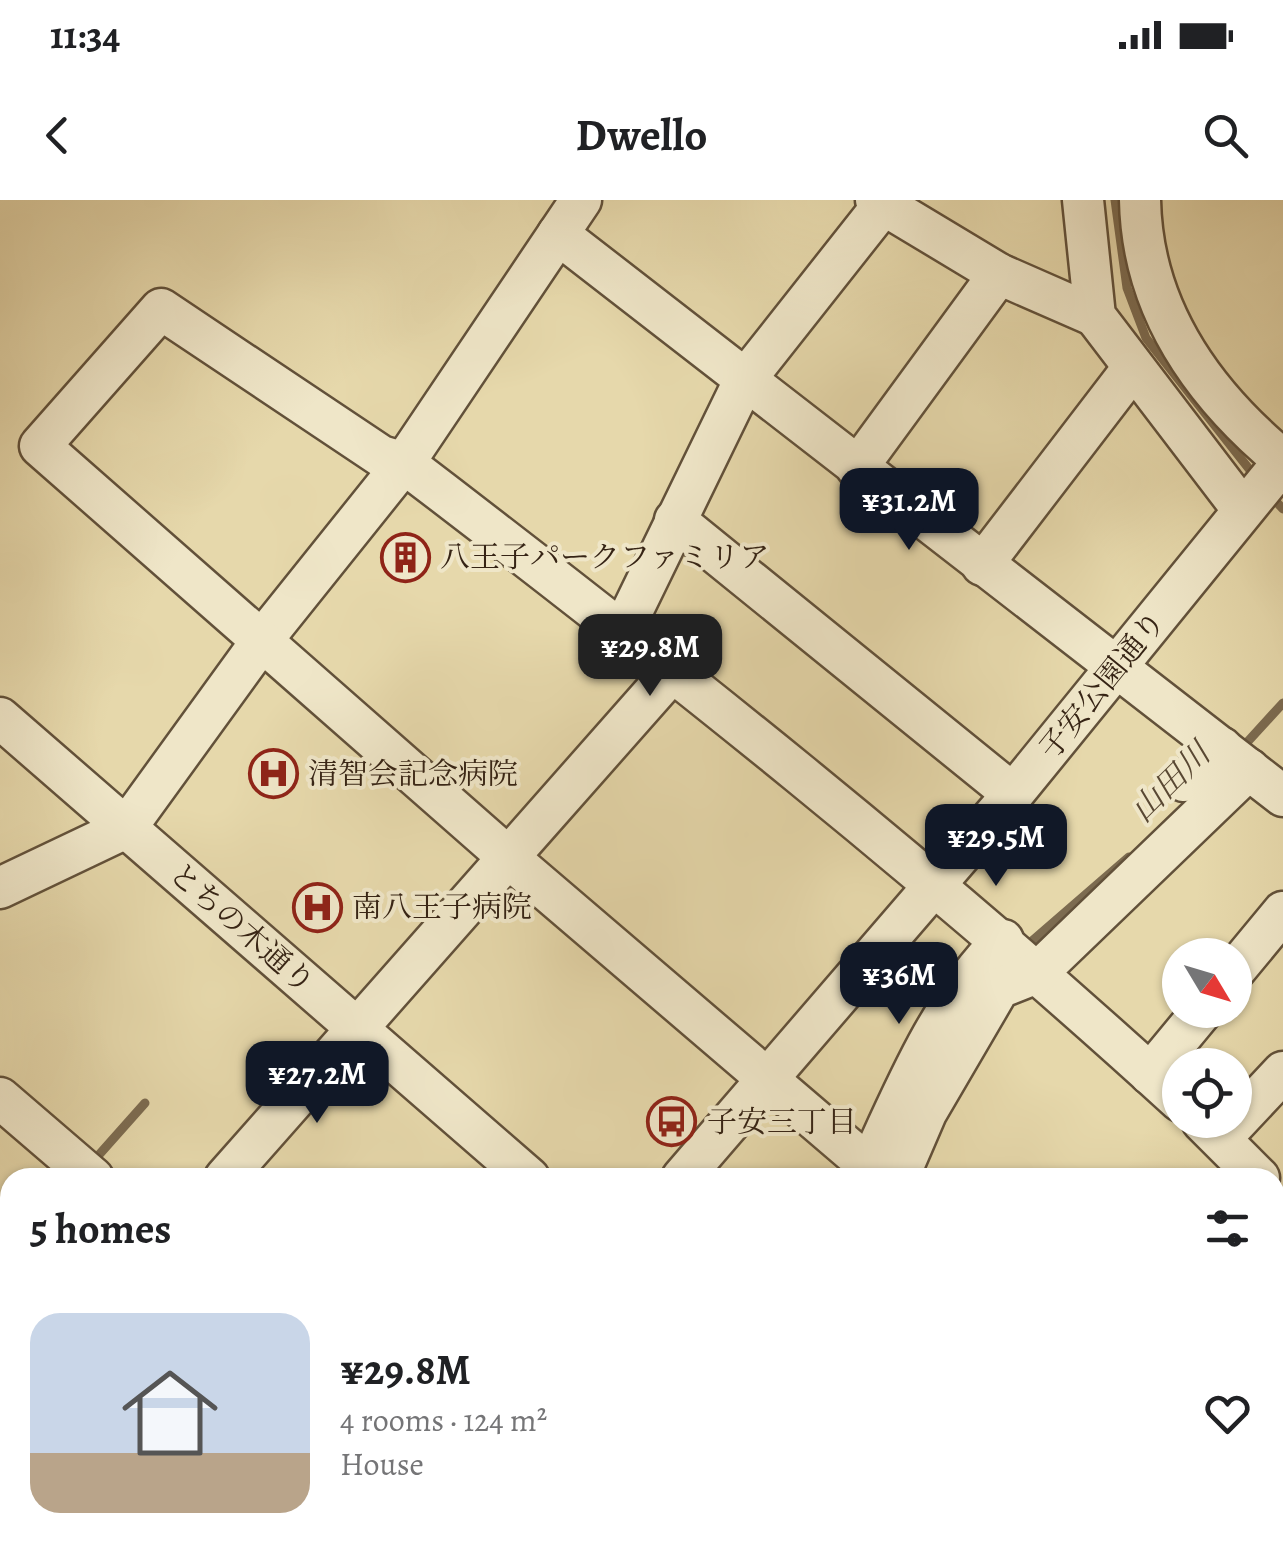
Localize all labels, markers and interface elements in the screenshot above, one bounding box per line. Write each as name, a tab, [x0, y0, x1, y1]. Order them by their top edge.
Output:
text: 11:34	[50, 9, 120, 61]
text: Dwello	[576, 104, 707, 166]
icon: back	[30, 108, 85, 163]
icon: search	[1198, 108, 1253, 163]
pin: ¥31.2M	[828, 468, 990, 553]
text: ¥31.2M	[862, 478, 956, 522]
building icon: 八王子パークファミリア	[379, 531, 431, 583]
place label: 八王子パークファミリア	[440, 537, 769, 577]
street label: 子安公園通り	[1030, 602, 1174, 768]
pin: ¥29.8M	[569, 614, 731, 699]
text: ¥29.8M	[600, 624, 700, 668]
water label: 山田川	[1120, 730, 1222, 832]
hospital icon: 清智会記念病院	[247, 748, 299, 800]
place label: 清智会記念病院	[308, 754, 518, 794]
pin: ¥29.5M	[915, 804, 1077, 889]
text: ¥29.5M	[947, 814, 1045, 858]
street label: とちの木通り	[161, 854, 323, 1002]
hospital icon: 南八王子病院	[291, 881, 343, 933]
place label: 南八王子病院	[352, 887, 532, 927]
north arrow	[1162, 938, 1252, 1028]
map controls	[1162, 938, 1252, 1138]
pin: ¥36M	[840, 942, 958, 1027]
text: ¥36M	[862, 952, 936, 996]
pin: ¥27.2M	[236, 1041, 398, 1126]
button: locate	[1162, 1048, 1252, 1138]
text: ¥27.2M	[268, 1051, 366, 1095]
bus stop icon: 子安三丁目	[646, 1096, 698, 1148]
place label: 子安三丁目	[707, 1102, 857, 1142]
text: 5 homes	[30, 1200, 171, 1257]
icon: filters	[1200, 1201, 1255, 1256]
text: ¥29.8M	[340, 1341, 471, 1398]
icon: home	[110, 1353, 230, 1473]
icon: heart	[1200, 1386, 1255, 1441]
text: 4 rooms · 124 m²	[340, 1398, 547, 1442]
text: House	[340, 1442, 424, 1486]

